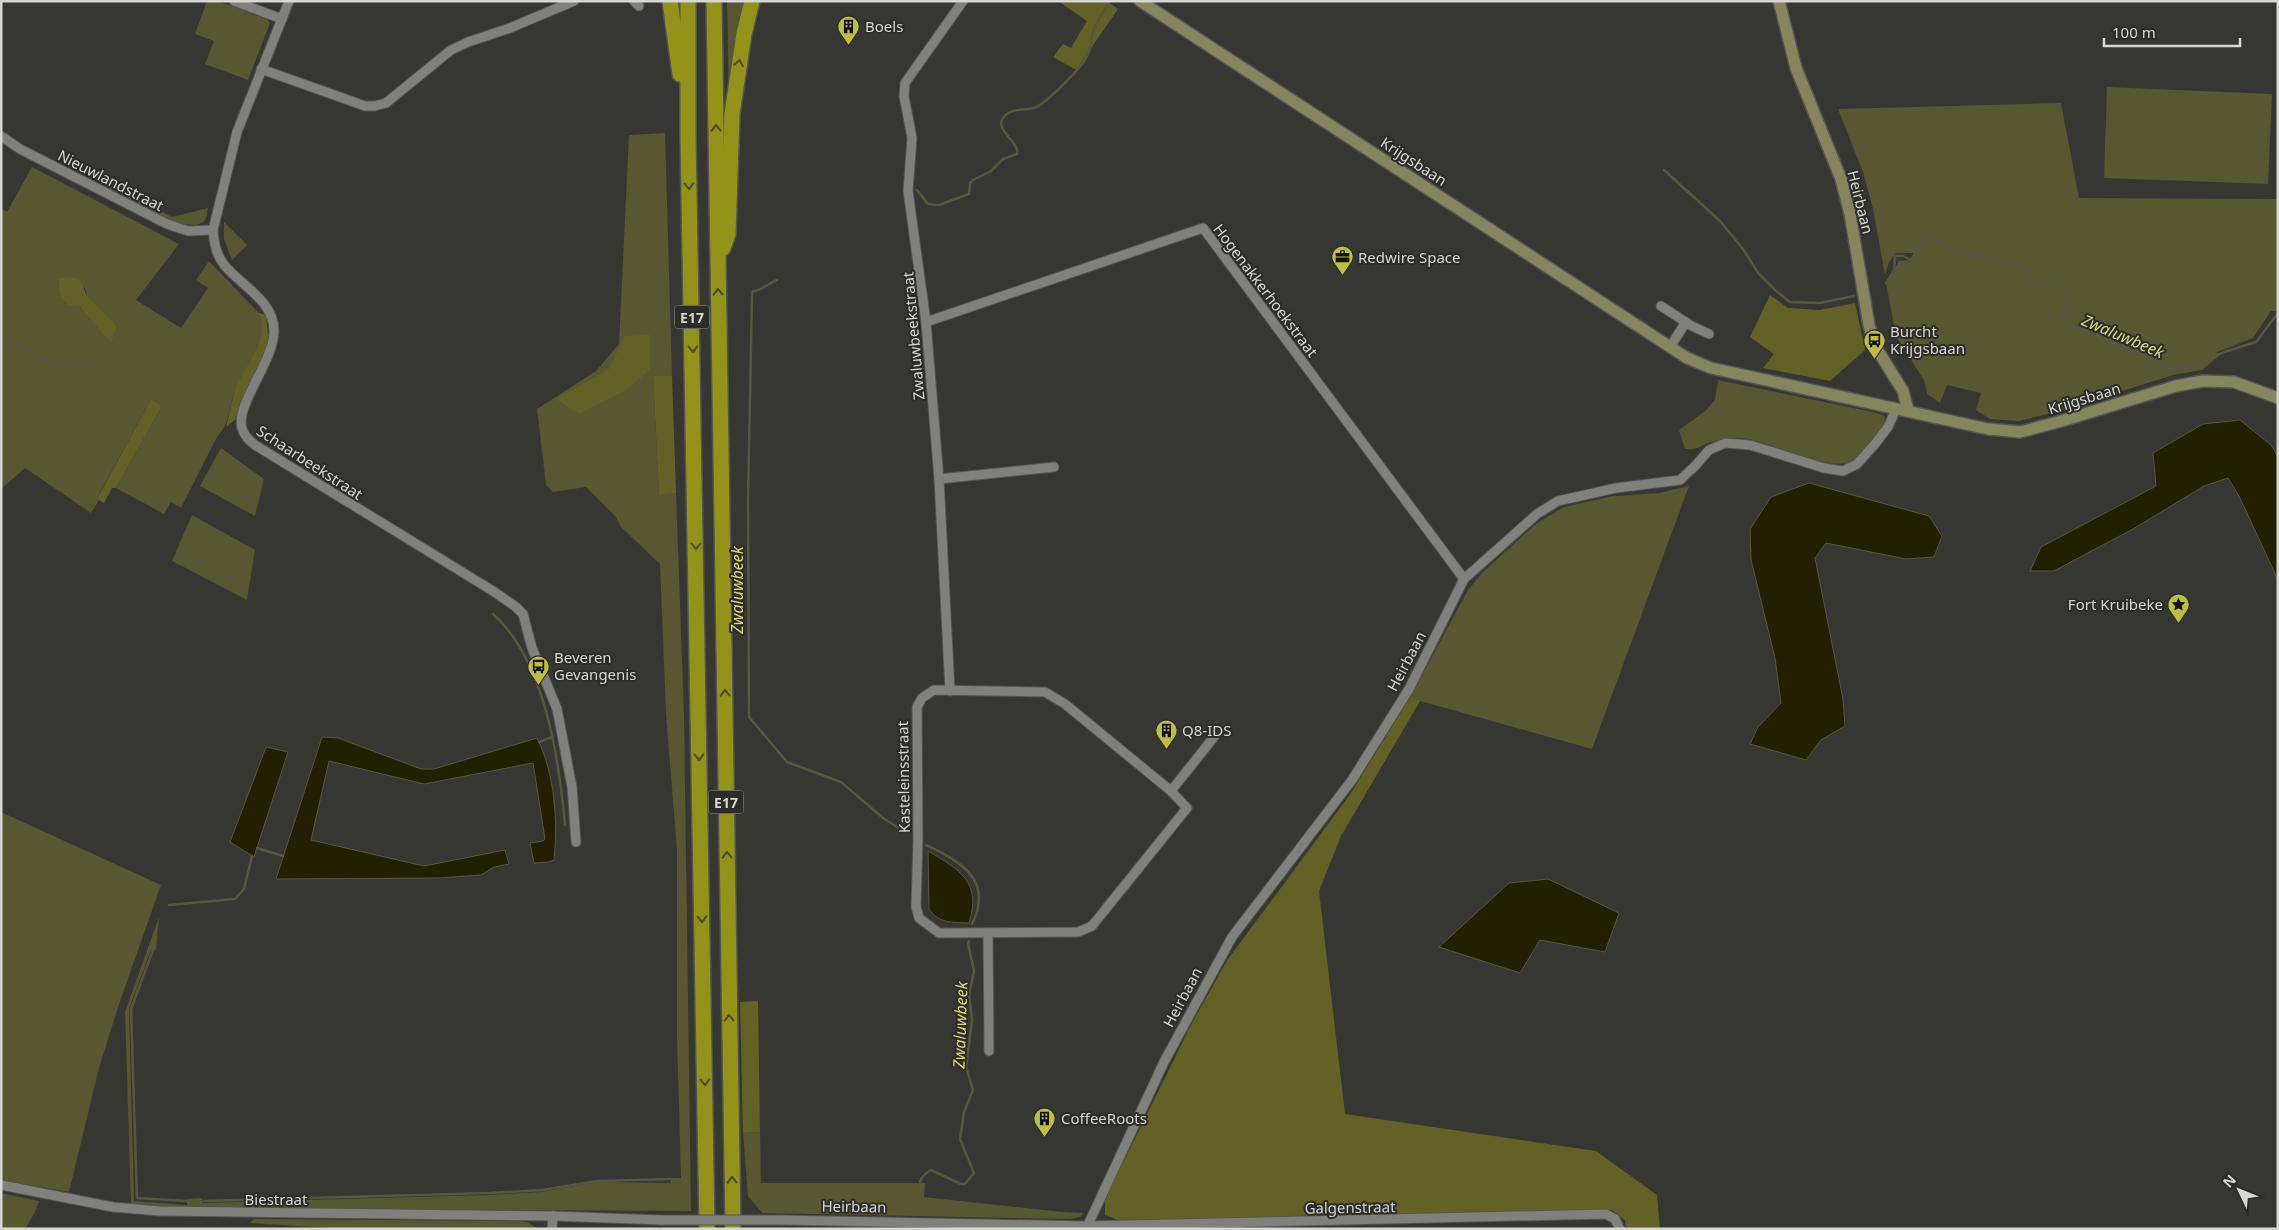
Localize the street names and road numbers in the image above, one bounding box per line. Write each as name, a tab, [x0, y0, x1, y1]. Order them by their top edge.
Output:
street label: Krijgsbaan	[1377, 132, 1451, 190]
street label: Nieuwlandstraat	[55, 145, 168, 216]
street label: Heirbaan	[1843, 168, 1879, 236]
street label: Hogenakkerhoekstraat	[1209, 219, 1323, 361]
street label: Zwaluwbeekstraat	[897, 270, 929, 401]
road number: E17	[674, 306, 710, 328]
street label: Krijgsbaan	[2045, 377, 2123, 419]
street label: Schaarbeekstraat	[253, 420, 367, 504]
street label: Heirbaan	[1382, 628, 1430, 694]
street label: Kasteleinsstraat	[892, 720, 914, 833]
road number: E17	[708, 790, 744, 814]
street label: Heirbaan	[1158, 964, 1206, 1030]
street label: Biestraat	[245, 1189, 308, 1209]
street label: Heirbaan	[821, 1195, 887, 1217]
street label: Galgenstraat	[1304, 1196, 1396, 1218]

